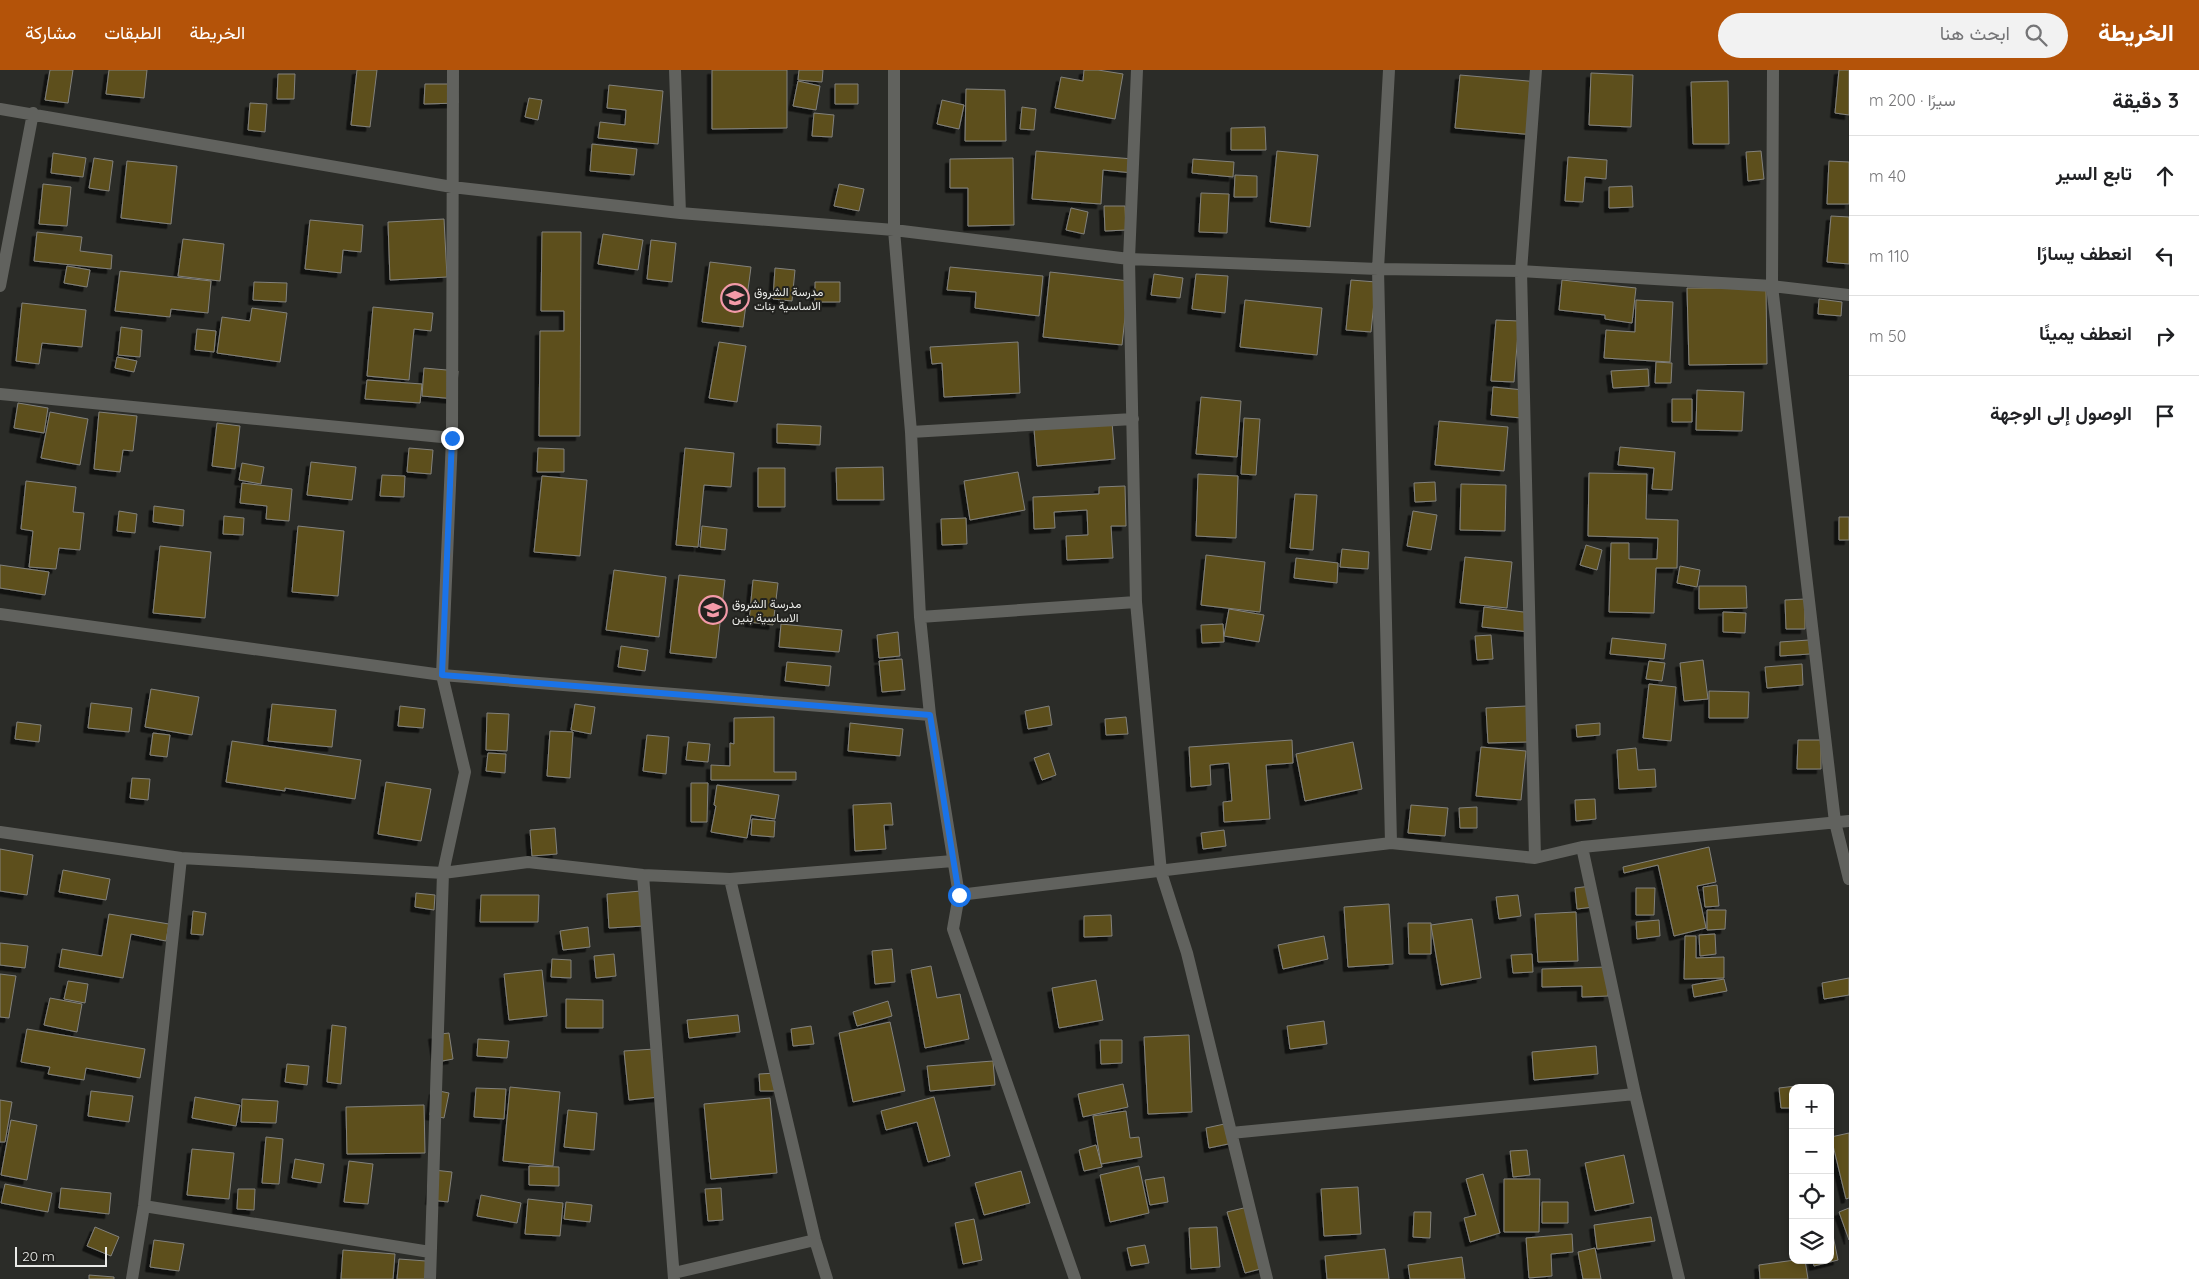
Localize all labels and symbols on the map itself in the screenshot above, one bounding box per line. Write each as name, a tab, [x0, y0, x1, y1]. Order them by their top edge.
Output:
school or university icon: مدرسة الشروق الاساسية بنات	[720, 283, 750, 313]
place label: مدرسة الشروق الاساسية بنات	[754, 284, 823, 313]
route end	[441, 427, 464, 450]
school or university icon: مدرسة الشروق الاساسية بنين	[698, 595, 728, 625]
place label: مدرسة الشروق الاساسية بنين	[732, 596, 801, 626]
route start	[948, 884, 971, 907]
scale bar	[15, 1244, 108, 1267]

